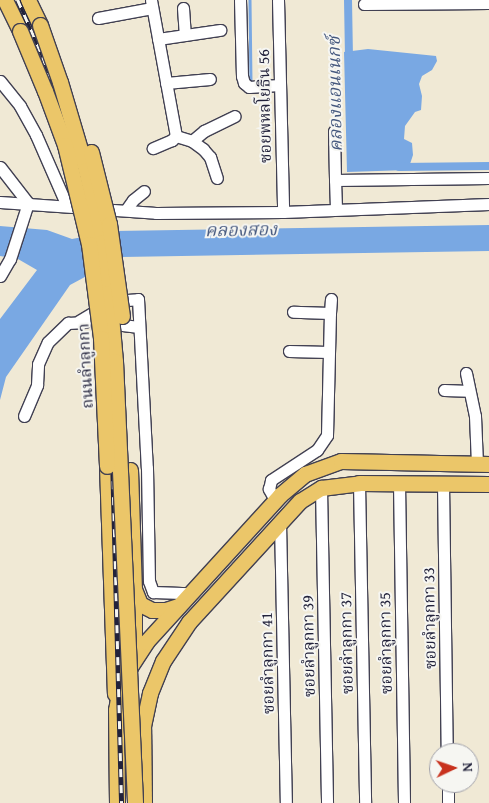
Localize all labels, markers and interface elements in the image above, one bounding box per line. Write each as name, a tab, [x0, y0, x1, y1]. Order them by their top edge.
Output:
water label: คลองแอนเนกซ์	[323, 36, 347, 152]
street label: ซอยพหลโยธิน 56	[253, 49, 275, 163]
water label: คลองสอง	[205, 219, 277, 241]
street label: ถนนลำลูกกา	[73, 323, 97, 409]
street label: ซอยลำลูกกา 33	[419, 567, 439, 669]
street label: ซอยลำลูกกา 37	[336, 592, 356, 694]
street label: ซอยลำลูกกา 35	[375, 592, 395, 694]
street label: ซอยลำลูกกา 39	[298, 595, 318, 697]
street label: ซอยลำลูกกา 41	[257, 612, 277, 714]
north arrow	[429, 743, 479, 793]
text: N	[458, 762, 478, 772]

